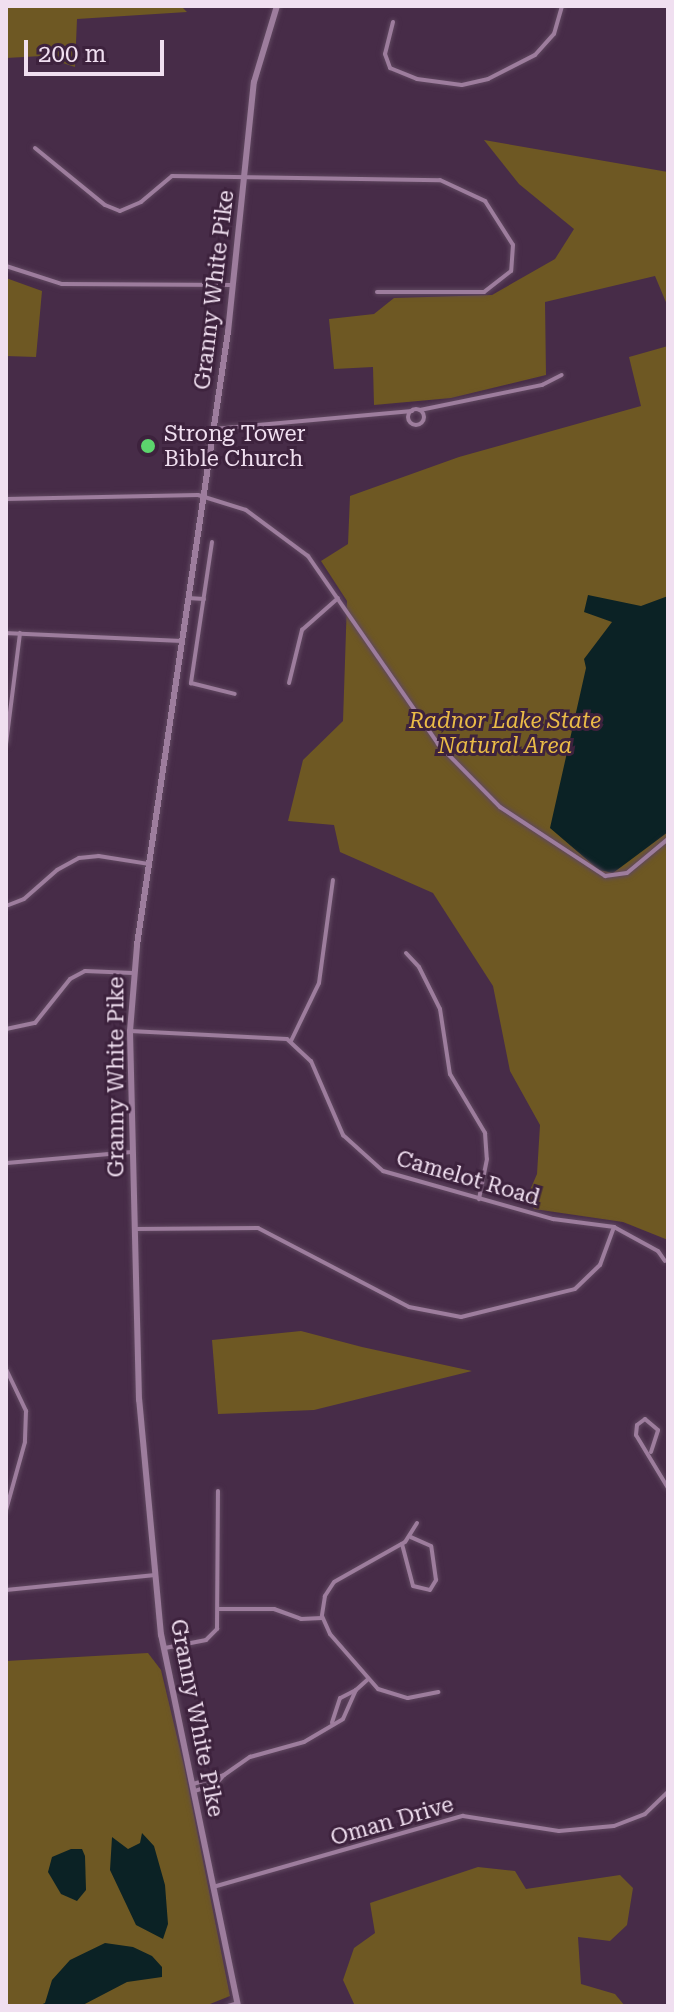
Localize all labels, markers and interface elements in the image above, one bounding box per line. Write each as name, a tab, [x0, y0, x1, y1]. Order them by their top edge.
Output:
scale bar	[28, 24, 168, 74]
text: 200 m	[38, 40, 106, 68]
street label: Granny White Pike	[189, 189, 239, 391]
place label: Strong Tower Bible Church	[164, 420, 306, 472]
marker: Strong Tower Bible Church	[139, 437, 157, 455]
park label: Radnor Lake State Natural Area	[409, 707, 601, 758]
street label: Granny White Pike	[103, 977, 129, 1177]
street label: Camelot Road	[393, 1145, 543, 1211]
street label: Granny White Pike	[165, 1617, 229, 1819]
street label: Oman Drive	[327, 1791, 457, 1851]

